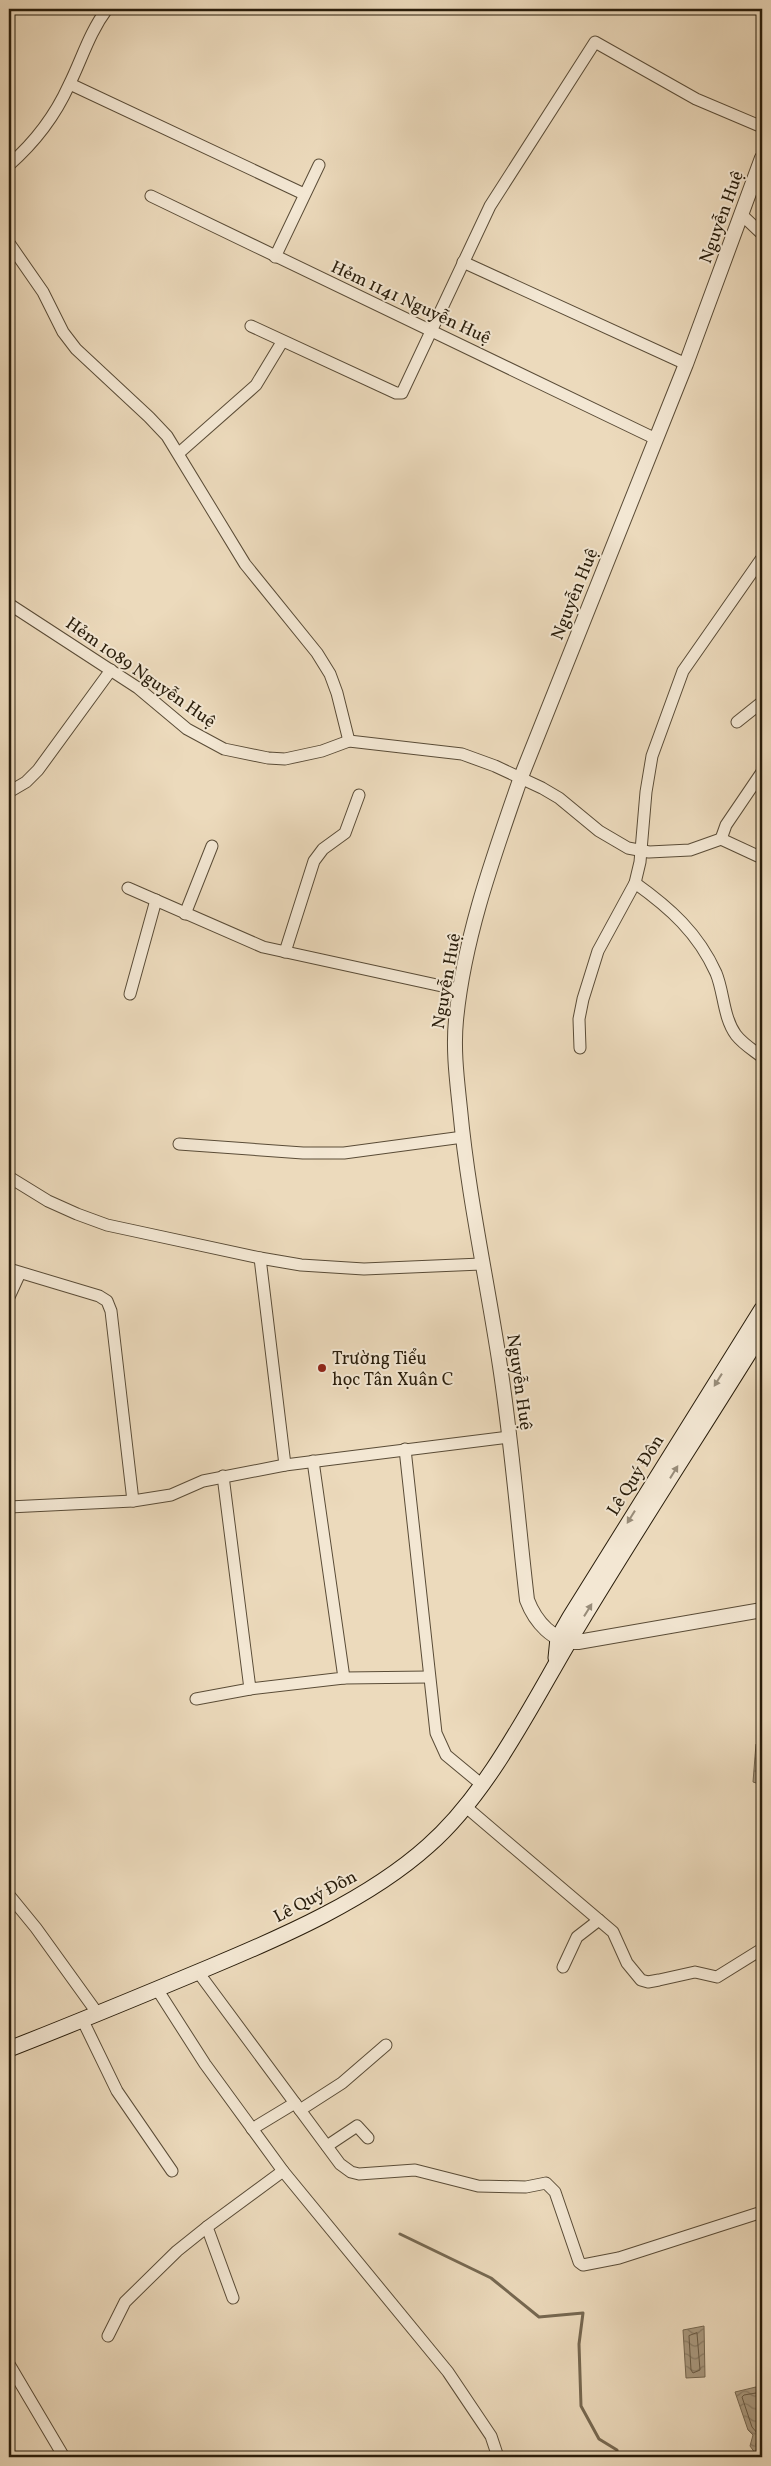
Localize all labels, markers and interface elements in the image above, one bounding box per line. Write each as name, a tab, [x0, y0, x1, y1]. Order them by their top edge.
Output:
street label: Nguyễn Huệ	[694, 168, 751, 267]
street label: Hẻm 1141 Nguyễn Huệ	[326, 255, 494, 351]
street label: Nguyễn Huệ	[546, 545, 605, 644]
street label: Hẻm 1089 Nguyễn Huệ	[60, 612, 220, 735]
street label: Nguyễn Huệ	[427, 931, 468, 1031]
street label: Nguyễn Huệ	[499, 1333, 538, 1432]
place label: Trường Tiểu học Tân Xuân C	[332, 1347, 454, 1393]
marker: Trường Tiểu học Tân Xuân C	[316, 1362, 328, 1374]
one-way arrow	[713, 1373, 723, 1386]
street label: Lê Quý Đôn	[601, 1430, 671, 1521]
one-way arrow	[670, 1466, 679, 1479]
one-way arrow	[626, 1511, 636, 1524]
one-way arrow	[584, 1603, 593, 1617]
street label: Lê Quý Đôn	[270, 1865, 362, 1930]

